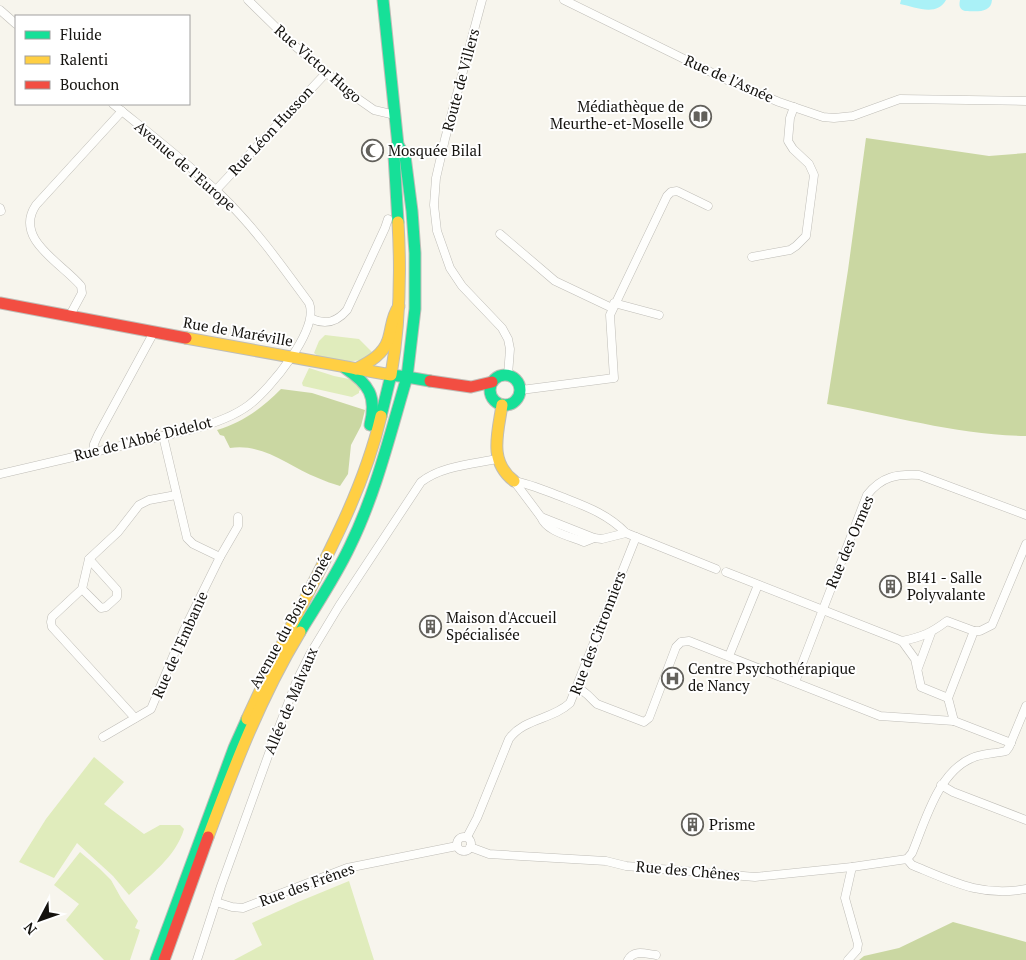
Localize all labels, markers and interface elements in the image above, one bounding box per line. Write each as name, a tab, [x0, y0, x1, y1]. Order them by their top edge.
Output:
legend	[15, 15, 190, 105]
street label: Rue Victor Hugo	[271, 20, 367, 107]
text: Fluide	[60, 24, 102, 44]
street label: Route de Villers	[437, 26, 483, 133]
text: Ralenti	[60, 49, 108, 69]
street label: Rue de l'Asnée	[682, 50, 777, 107]
text: Bouchon	[60, 74, 119, 94]
street label: Rue Léon Husson	[223, 81, 317, 179]
place label: Médiathèque de Meurthe-et-Moselle	[550, 96, 684, 133]
library icon: Médiathèque de Meurthe-et-Moselle	[688, 104, 712, 128]
street label: Avenue de l'Europe	[131, 116, 240, 215]
mosque icon: Mosquée Bilal	[360, 139, 384, 163]
place label: Mosquée Bilal	[388, 140, 482, 160]
street label: Rue de Maréville	[182, 312, 295, 351]
street label: Rue de l'Abbé Didelot	[72, 411, 214, 465]
street label: Rue des Ormes	[820, 492, 878, 591]
street label: Avenue du Bois Gronée	[244, 547, 336, 692]
place label: BI41 - Salle Polyvalante	[907, 567, 986, 604]
street label: Rue des Citronniers	[564, 568, 630, 698]
building icon: BI41 - Salle Polyvalante	[879, 575, 903, 599]
street label: Rue de l'Embanie	[147, 588, 212, 701]
place label: Maison d'Accueil Spécialisée	[446, 607, 557, 644]
building icon: Maison d'Accueil Spécialisée	[418, 615, 442, 639]
street label: Allée de Malvaux	[259, 644, 322, 757]
place label: Centre Psychothérapique de Nancy	[688, 658, 856, 695]
hospital icon: Centre Psychothérapique de Nancy	[660, 666, 684, 690]
building icon: Prisme	[681, 813, 705, 837]
place label: Prisme	[709, 814, 755, 834]
street label: Rue des Chênes	[635, 855, 741, 885]
street label: Rue des Frênes	[256, 858, 357, 911]
north arrow	[15, 895, 65, 945]
text: N	[19, 918, 40, 939]

